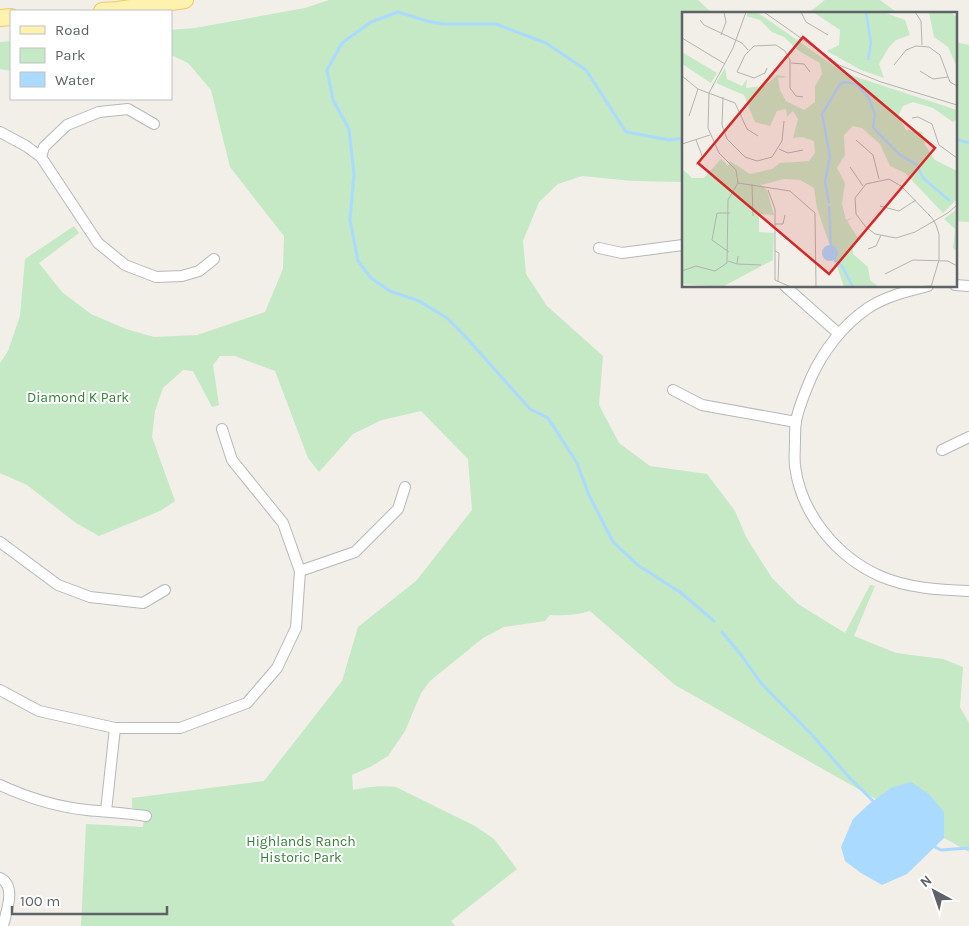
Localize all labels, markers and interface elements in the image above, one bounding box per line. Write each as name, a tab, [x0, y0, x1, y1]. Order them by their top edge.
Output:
legend	[10, 10, 172, 100]
inset map	[682, 12, 956, 288]
text: Road	[55, 21, 90, 39]
text: Park	[55, 46, 85, 64]
text: Water	[55, 71, 96, 89]
park label: Diamond K Park	[27, 389, 129, 406]
park label: Highlands Ranch Historic Park	[246, 833, 356, 866]
north arrow	[909, 866, 959, 916]
text: N	[917, 872, 935, 891]
scale bar	[12, 884, 168, 916]
text: 100 m	[20, 892, 60, 910]

